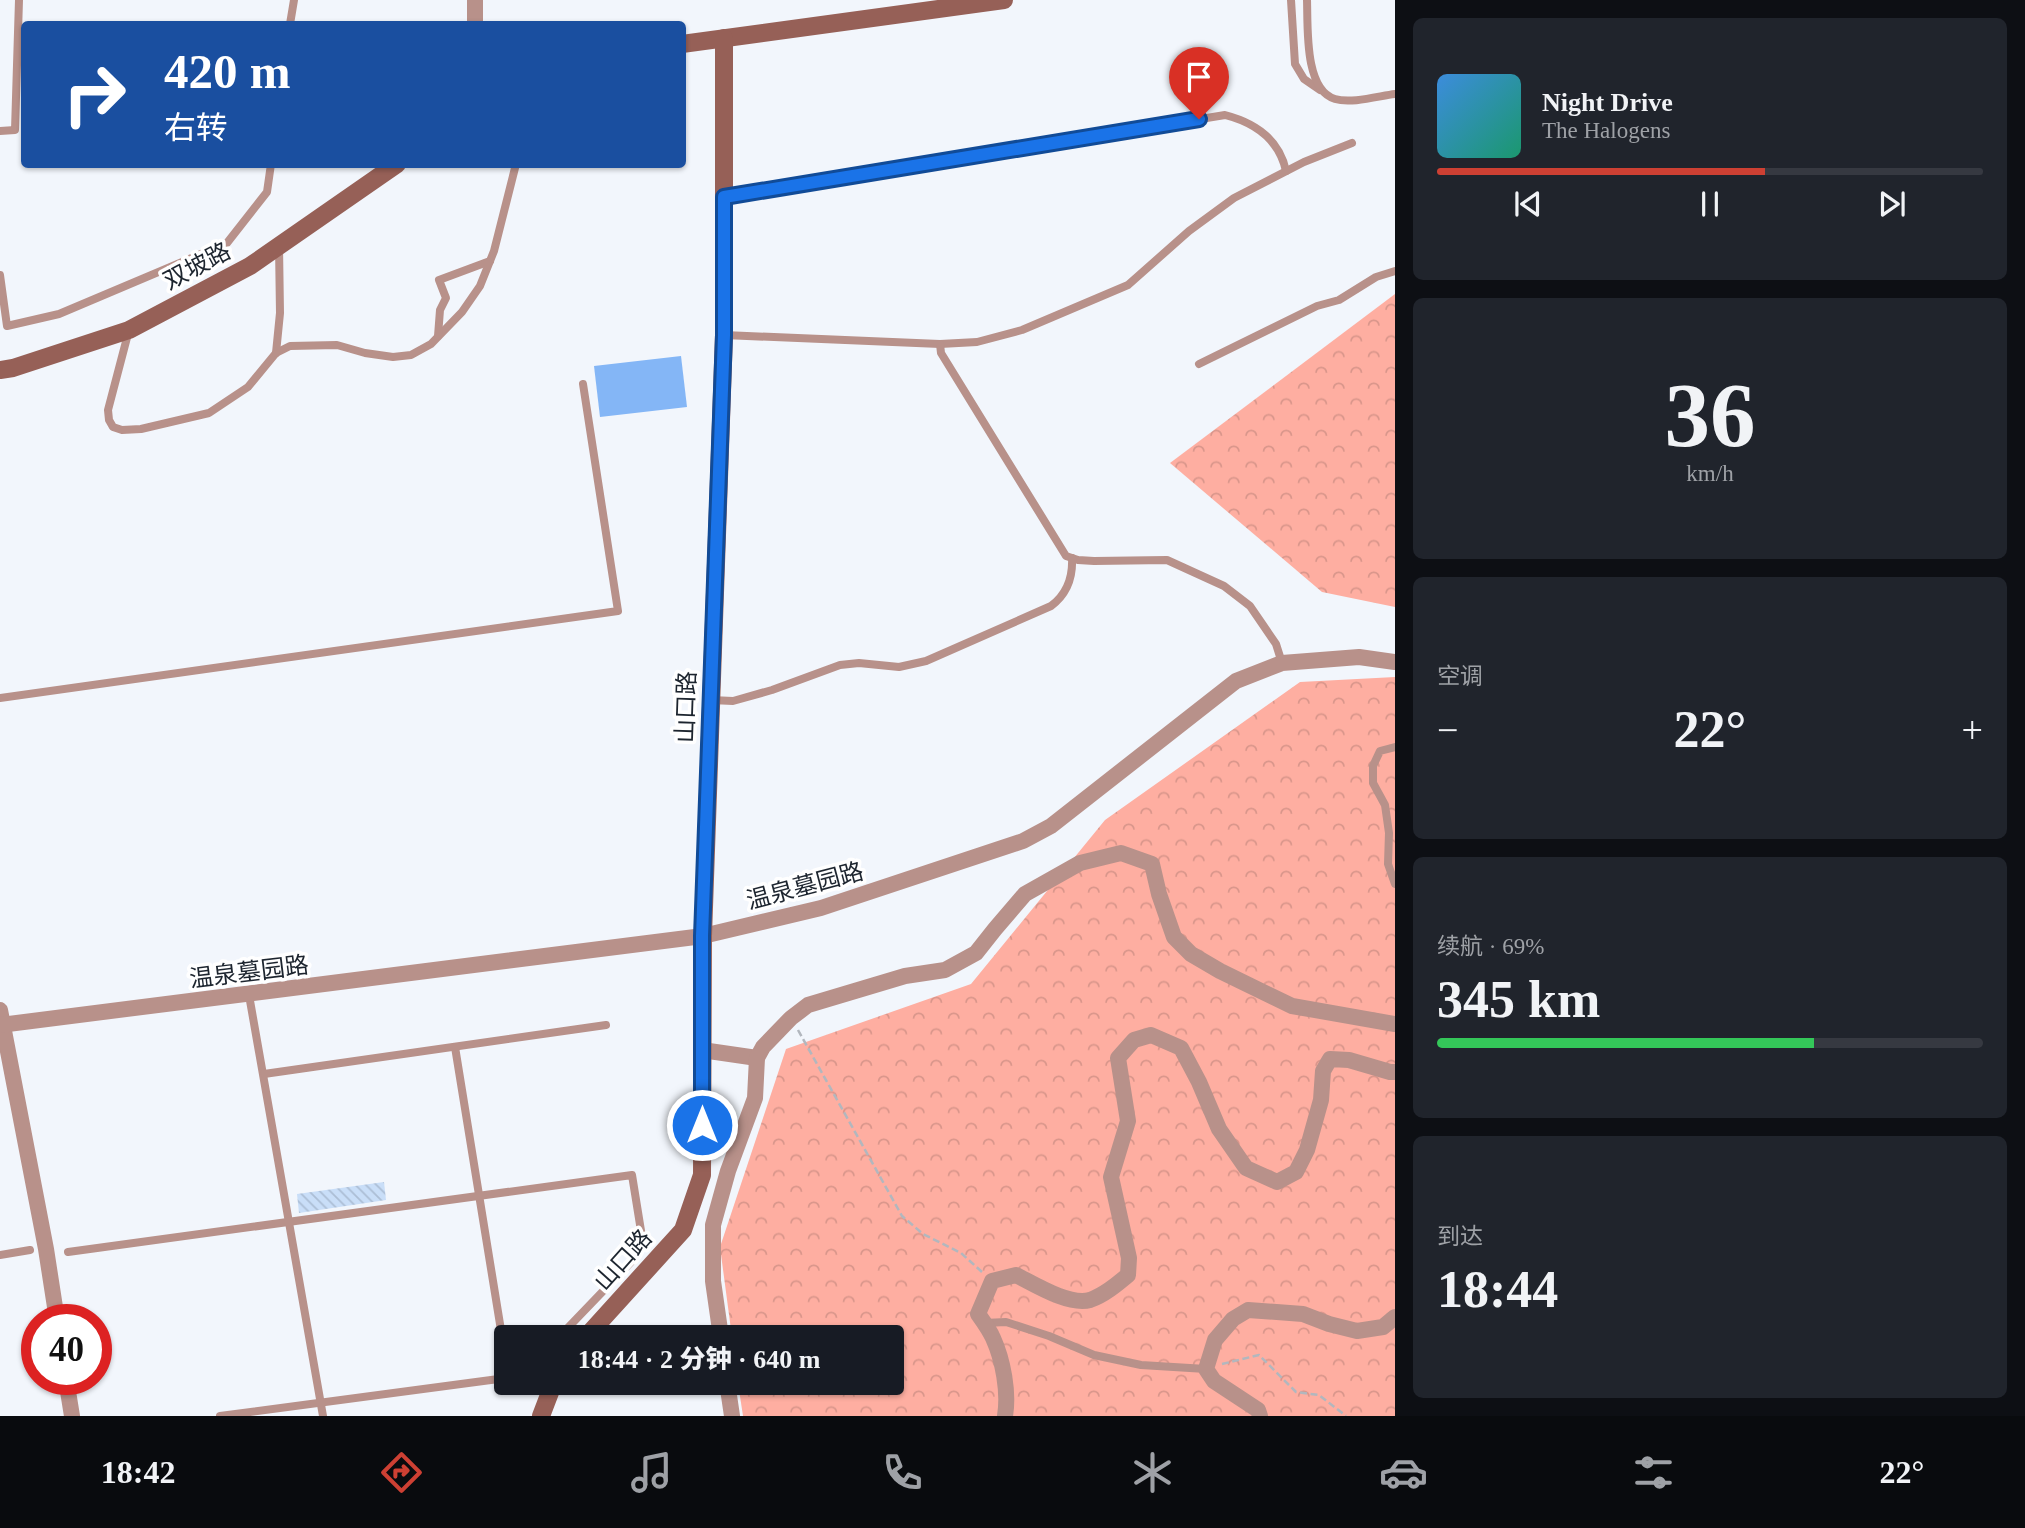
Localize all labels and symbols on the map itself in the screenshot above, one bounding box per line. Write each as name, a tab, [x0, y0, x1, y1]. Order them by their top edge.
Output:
pin	[1169, 47, 1229, 119]
street label: 双坡路	[159, 238, 235, 294]
street label: 山口路	[672, 671, 700, 743]
street label: 温泉墓园路	[744, 858, 866, 914]
street label: 温泉墓园路	[188, 952, 310, 992]
position arrow	[665, 1088, 739, 1162]
street label: 山口路	[589, 1225, 657, 1295]
speed limit sign: 40	[21, 1304, 112, 1395]

